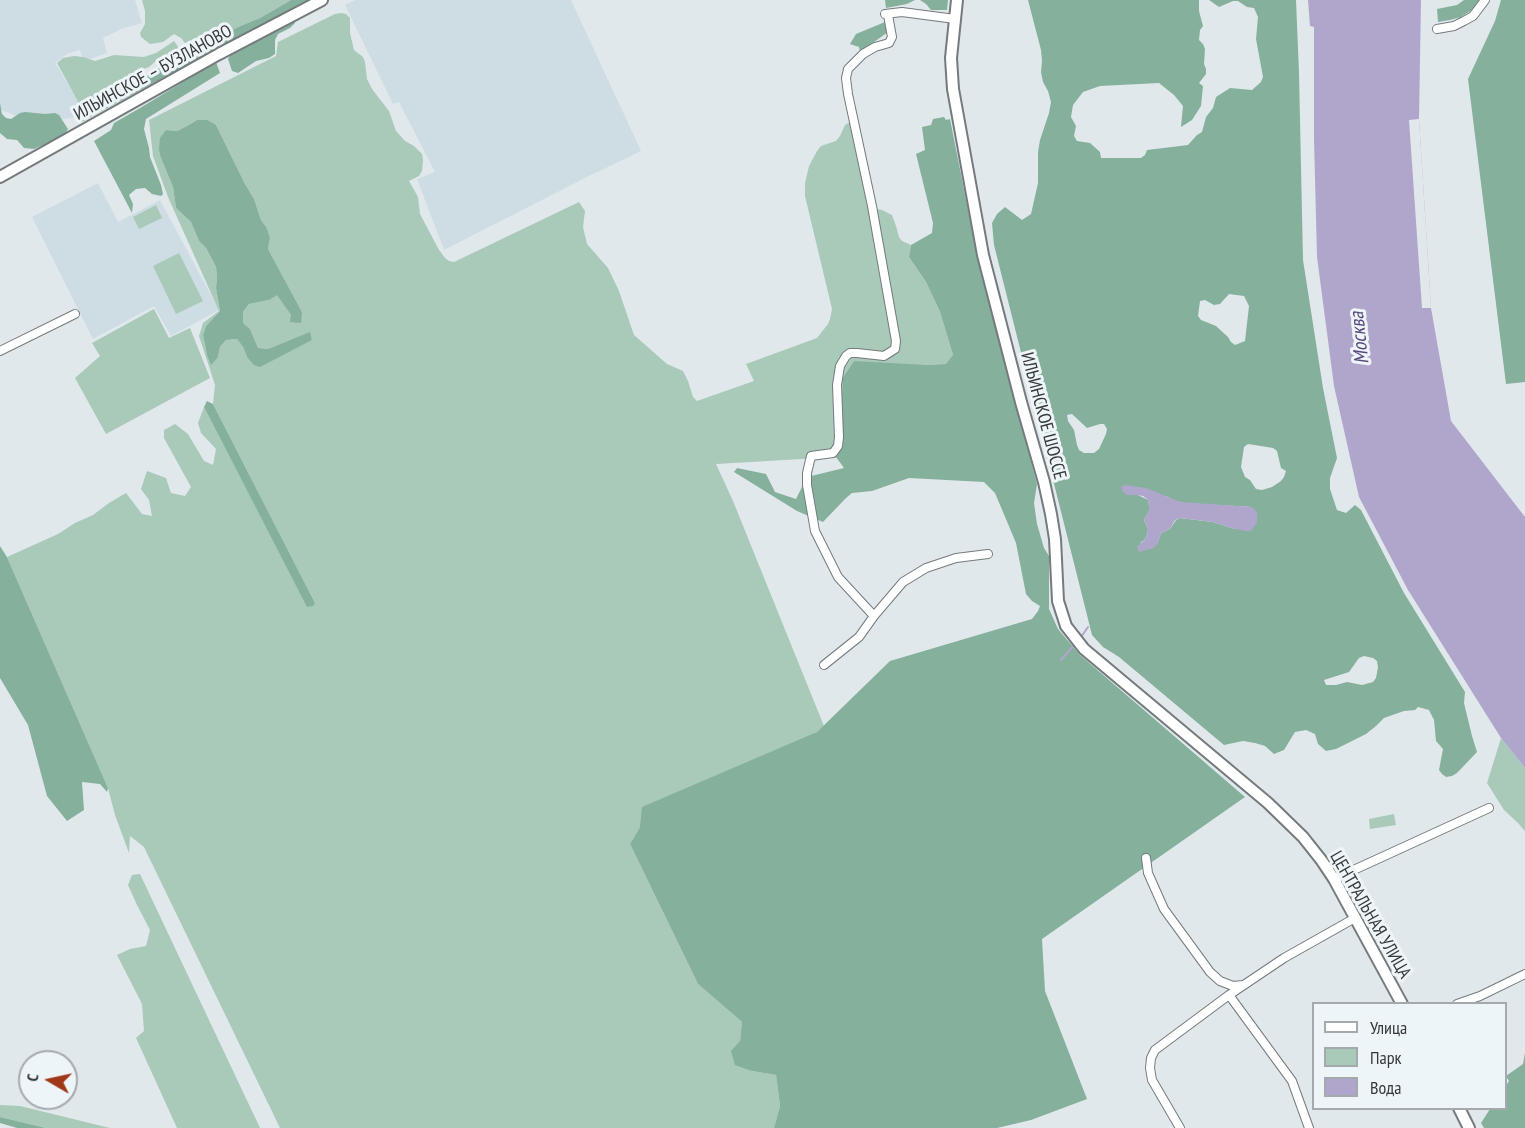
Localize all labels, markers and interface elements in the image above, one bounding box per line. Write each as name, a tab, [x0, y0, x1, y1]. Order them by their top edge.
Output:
street label: ИЛЬИНСКОЕ – БУЗЛАНОВО	[70, 21, 236, 125]
water label: Москва	[1345, 311, 1375, 365]
street label: ИЛЬИНСКОЕ ШОССЕ	[1016, 350, 1070, 482]
street label: ЦЕНТРАЛЬНАЯ УЛИЦА	[1325, 847, 1415, 983]
legend	[1312, 1002, 1507, 1110]
text: Улица	[1370, 1016, 1407, 1039]
text: Парк	[1370, 1046, 1401, 1069]
north arrow	[18, 1050, 78, 1110]
text: С	[22, 1072, 43, 1083]
text: Вода	[1370, 1076, 1401, 1099]

